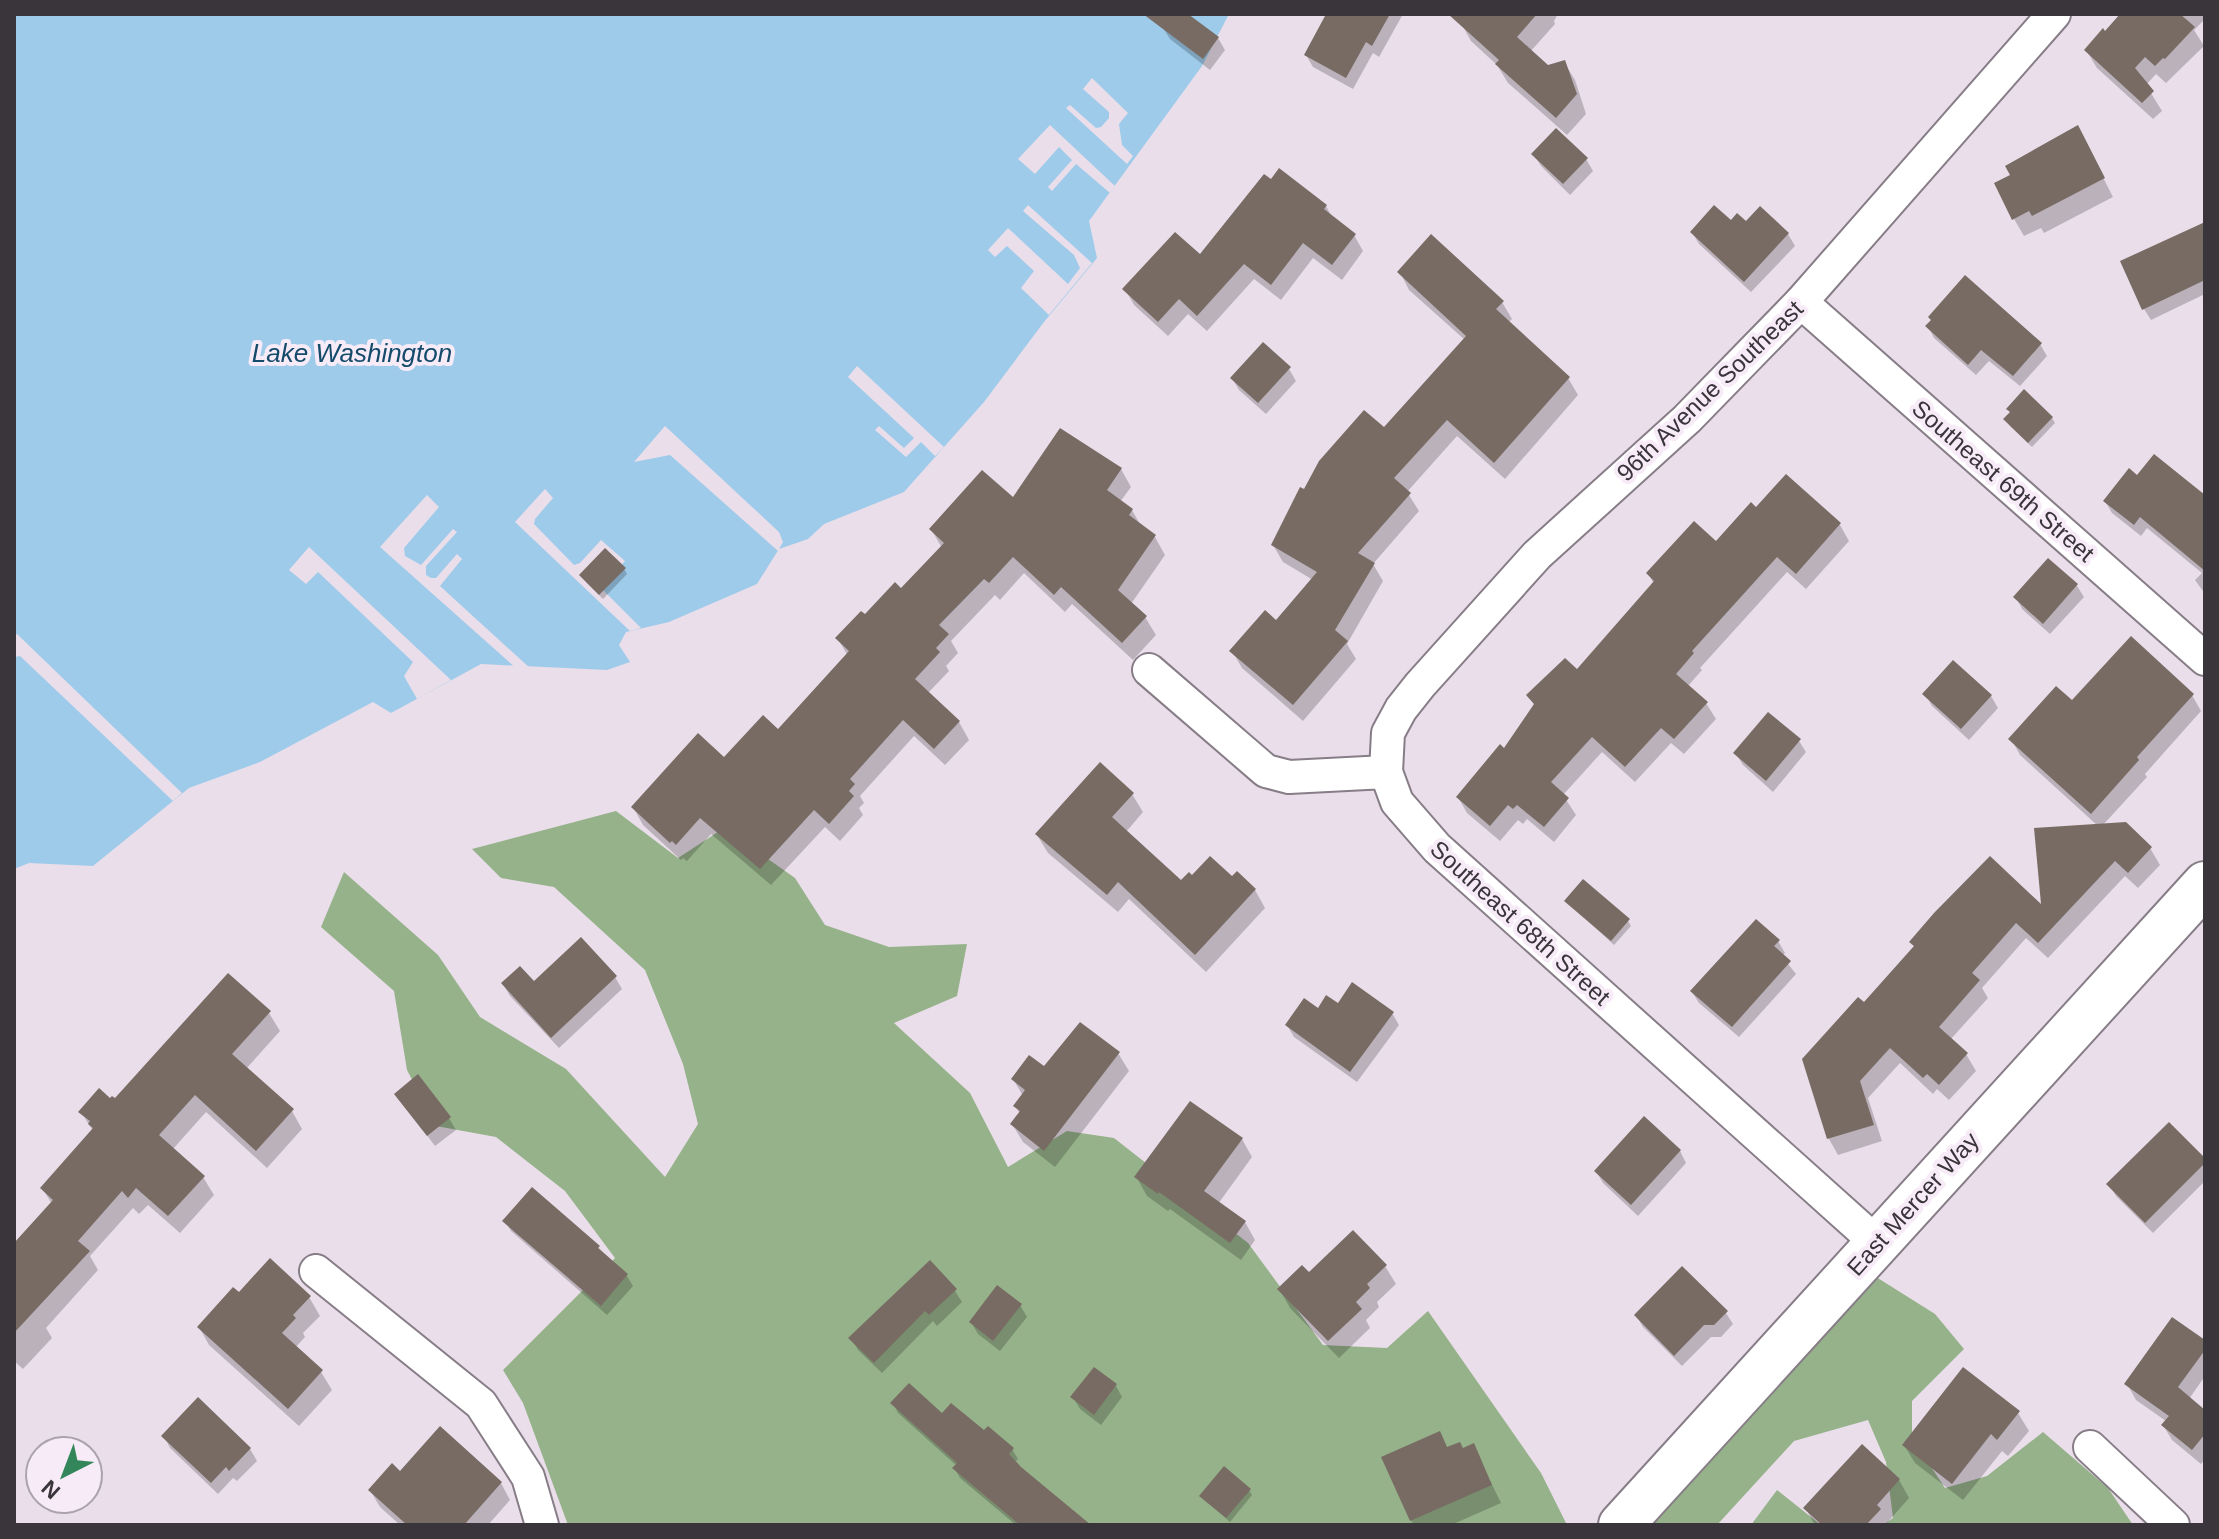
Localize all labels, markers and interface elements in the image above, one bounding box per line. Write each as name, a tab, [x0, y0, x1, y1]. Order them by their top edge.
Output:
street label: 96th Avenue Southeast	[1611, 295, 1808, 486]
water label: Lake Washington	[252, 338, 452, 368]
street label: Southeast 69th Street	[1907, 394, 2100, 567]
street label: Southeast 68th Street	[1425, 835, 1616, 1011]
street label: East Mercer Way	[1841, 1127, 1984, 1281]
north arrow	[24, 1435, 104, 1515]
text: N	[37, 1475, 65, 1504]

